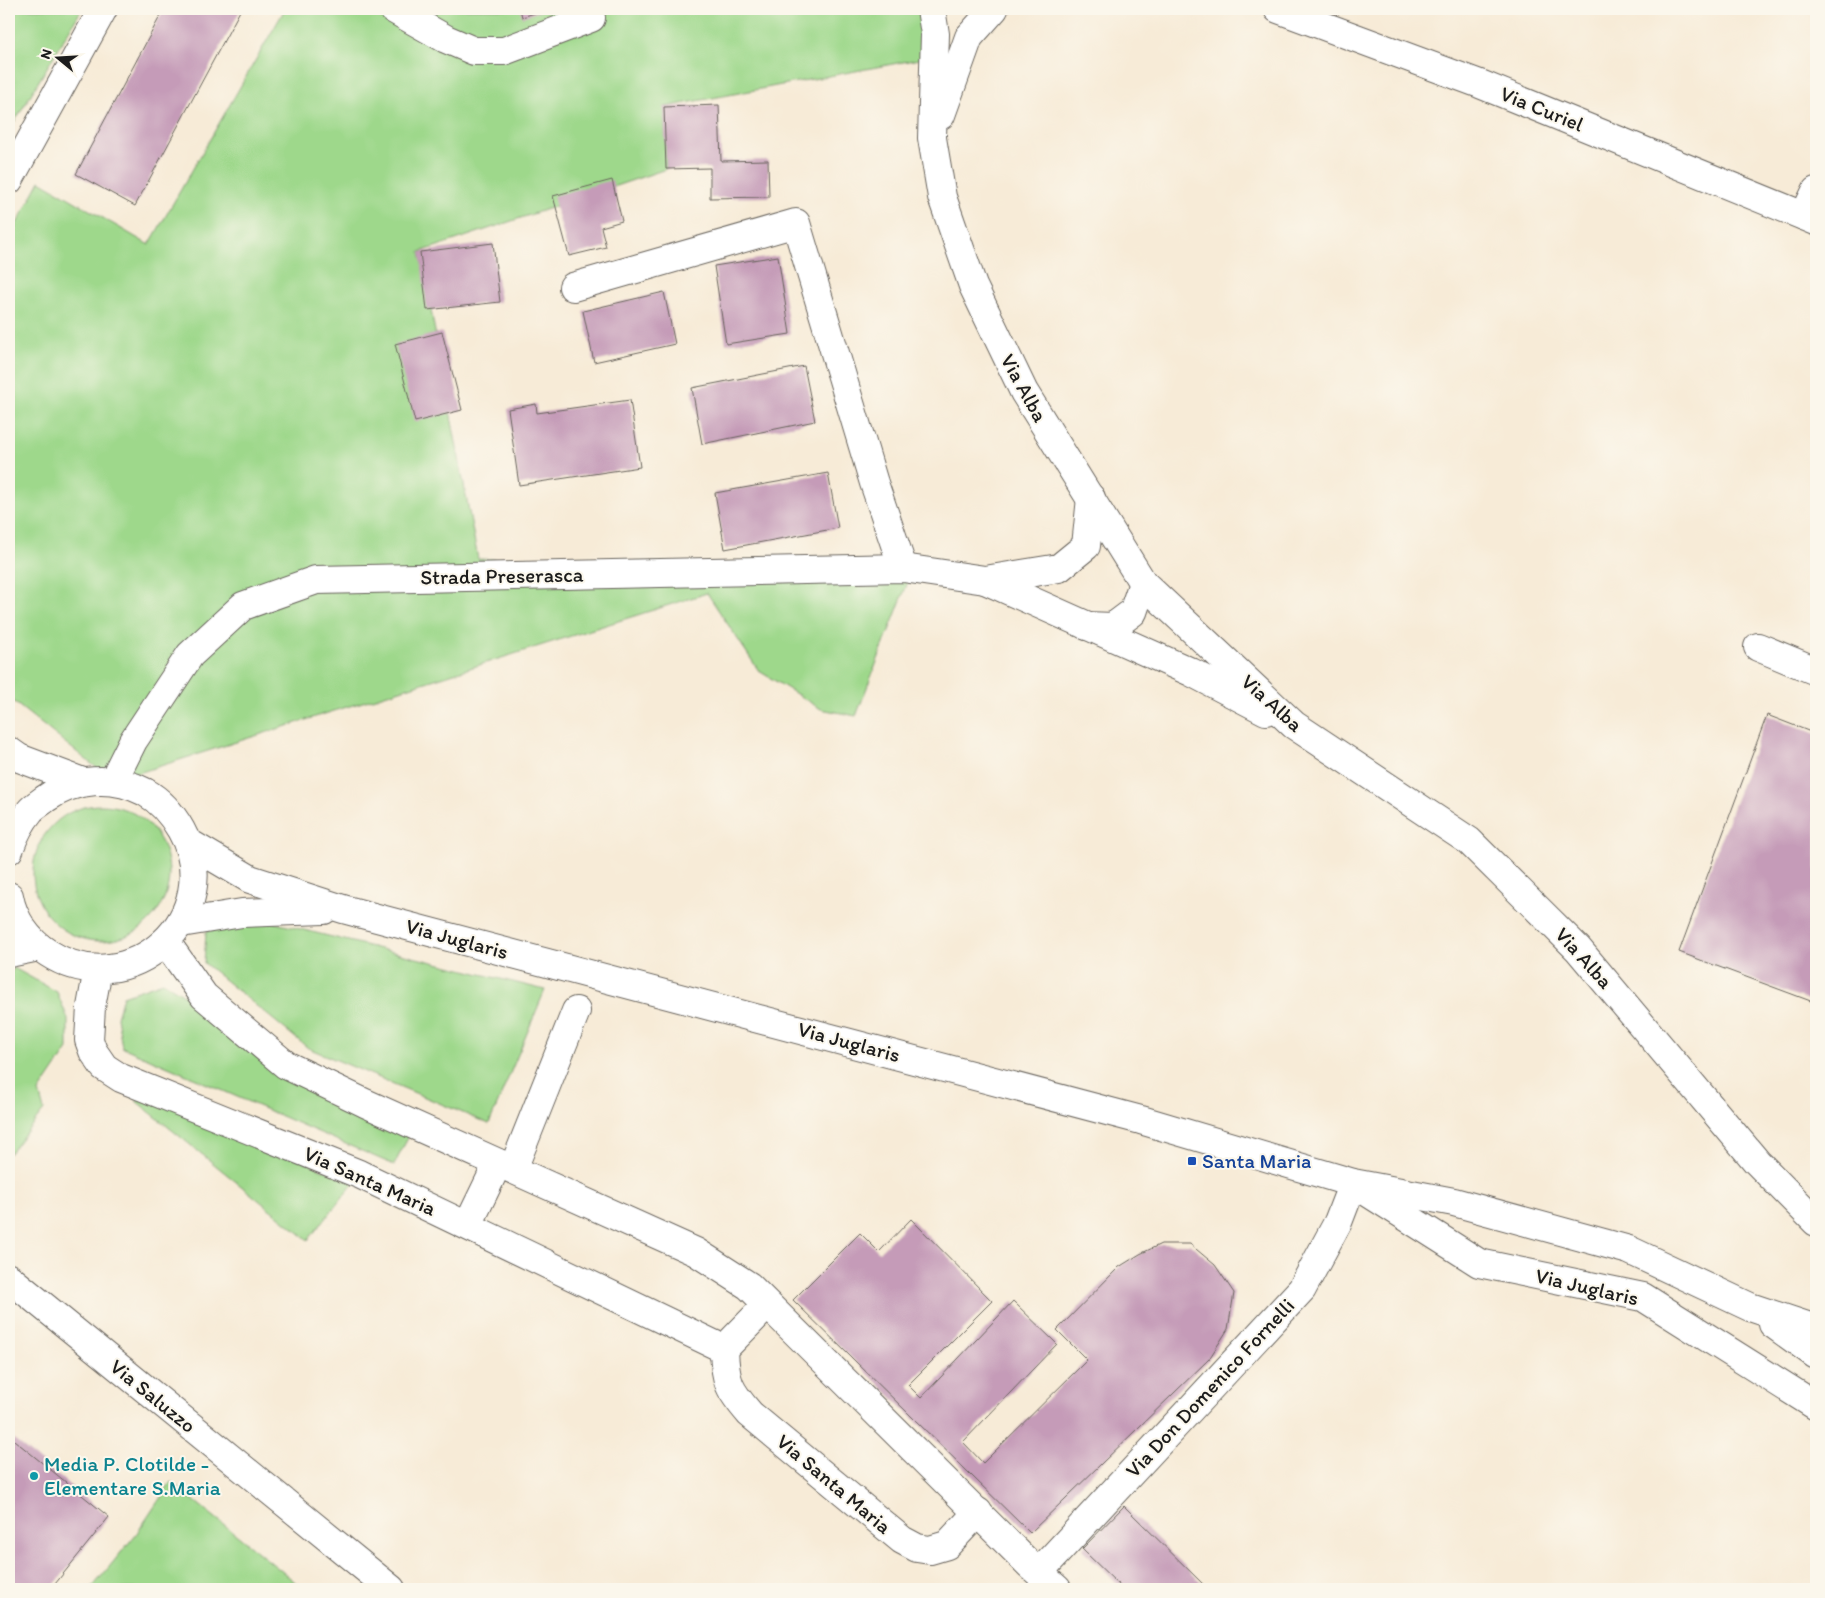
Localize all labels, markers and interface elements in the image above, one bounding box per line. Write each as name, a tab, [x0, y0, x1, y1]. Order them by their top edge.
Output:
north arrow	[32, 32, 82, 82]
text: N	[37, 47, 56, 61]
street label: Via Curiel	[1497, 81, 1588, 137]
street label: Via Alba	[996, 349, 1053, 426]
street label: Strada Preserasca	[420, 562, 584, 589]
street label: Via Alba	[1236, 669, 1308, 737]
street label: Via Juglaris	[403, 913, 511, 964]
street label: Via Alba	[1550, 922, 1618, 994]
street label: Via Juglaris	[795, 1016, 903, 1067]
street label: Via Santa Maria	[300, 1140, 440, 1221]
place label: Santa Maria	[1202, 1148, 1311, 1173]
marker: Santa Maria	[1186, 1155, 1198, 1167]
street label: Via Juglaris	[1533, 1263, 1641, 1310]
street label: Via Don Domenico Fornelli	[1120, 1293, 1299, 1483]
street label: Via Saluzzo	[105, 1353, 201, 1438]
street label: Via Santa Maria	[772, 1428, 897, 1539]
place label: Media P. Clotilde - Elementare S.Maria	[44, 1451, 221, 1500]
marker: Media P. Clotilde - Elementare S.Maria	[28, 1470, 40, 1482]

